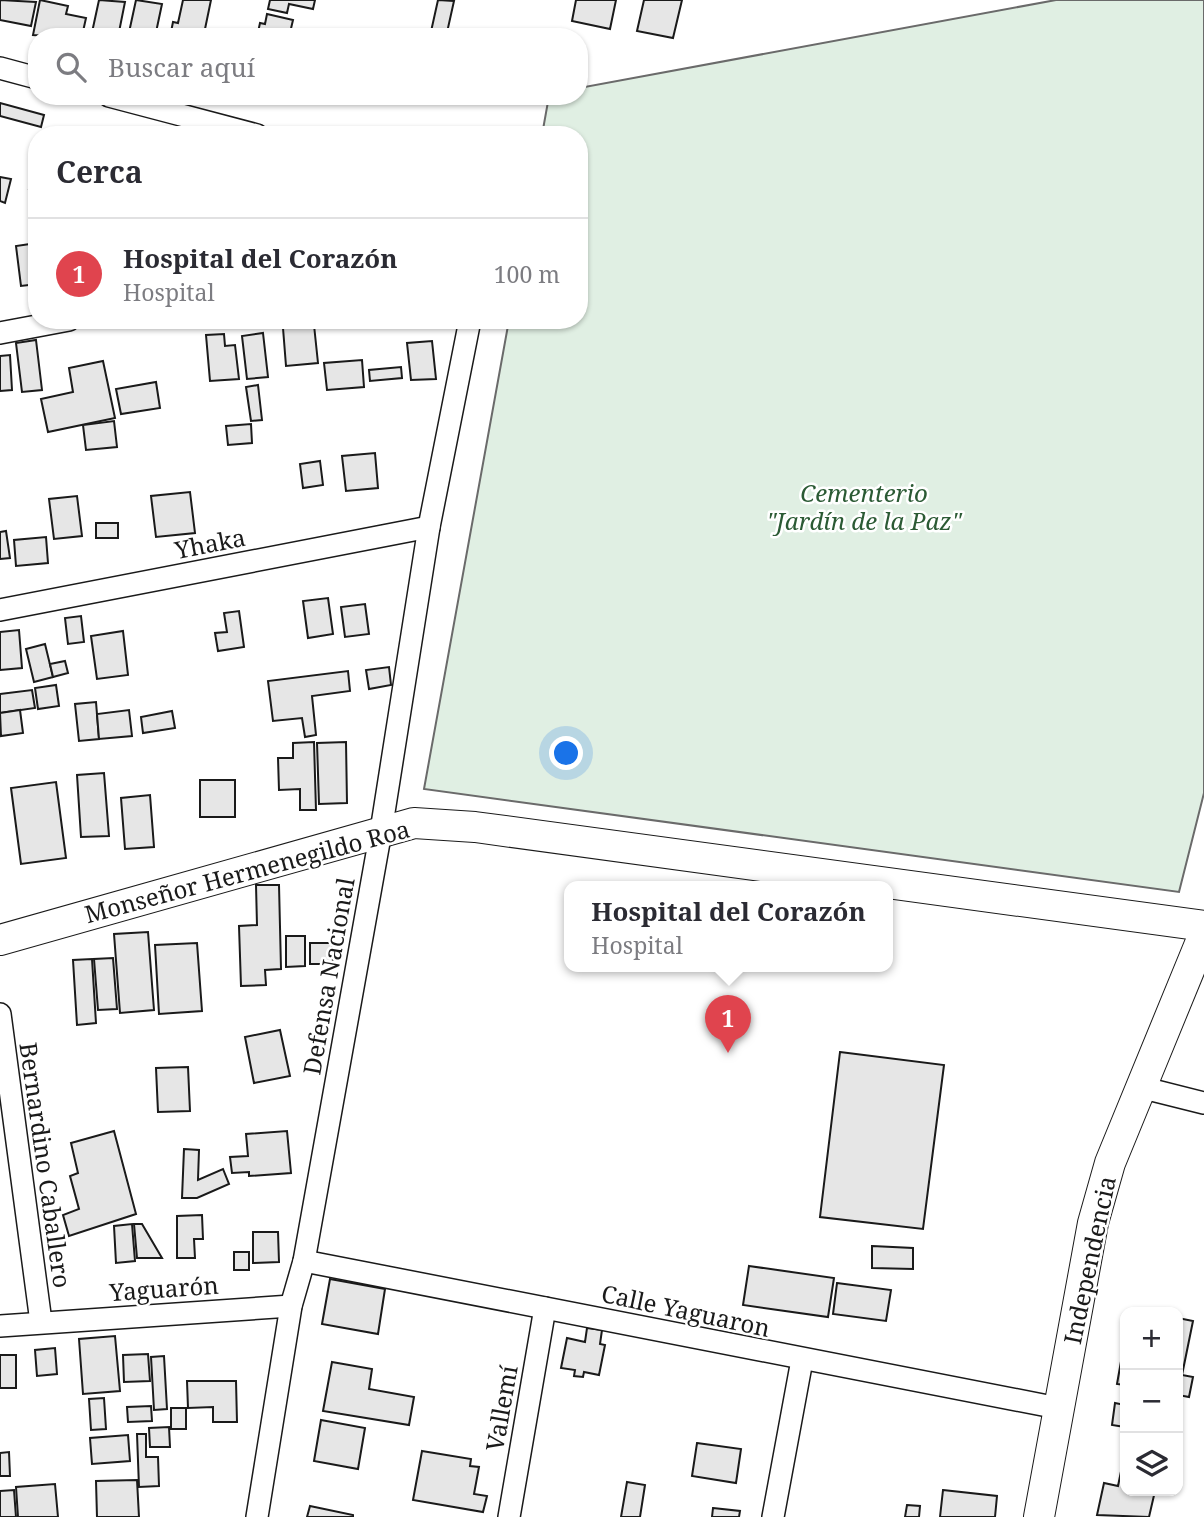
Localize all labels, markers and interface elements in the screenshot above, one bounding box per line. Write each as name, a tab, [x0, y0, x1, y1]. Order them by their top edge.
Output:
search box	[28, 28, 588, 105]
icon: search	[52, 48, 90, 86]
text: Buscar aquí	[108, 49, 255, 85]
text: Cerca	[56, 151, 143, 192]
text: Hospital del Corazón	[123, 240, 397, 276]
text: 1	[73, 258, 86, 290]
text: 100 m	[494, 258, 560, 290]
text: Hospital	[123, 276, 215, 308]
park label: Cementerio "Jardín de la Paz"	[766, 476, 963, 537]
street label: Yhaka	[171, 520, 248, 566]
your location	[549, 736, 583, 770]
street label: Monseñor Hermenegildo Roa	[81, 812, 413, 930]
street label: Defensa Nacional	[294, 874, 362, 1077]
popup	[564, 881, 893, 972]
text: Hospital del Corazón	[591, 893, 866, 929]
text: Hospital	[591, 929, 683, 961]
pin: 1	[705, 995, 751, 1053]
street label: Bernardino Caballero	[12, 1040, 80, 1290]
street label: Independencia	[1055, 1173, 1123, 1347]
street label: Yaguarón	[107, 1268, 220, 1308]
street label: Calle Yaguaron	[599, 1276, 773, 1344]
map controls	[1120, 1307, 1183, 1496]
button: +	[1120, 1307, 1183, 1370]
street label: Vallemí	[477, 1362, 525, 1453]
button: −	[1120, 1370, 1183, 1433]
button: layers	[1120, 1433, 1183, 1496]

